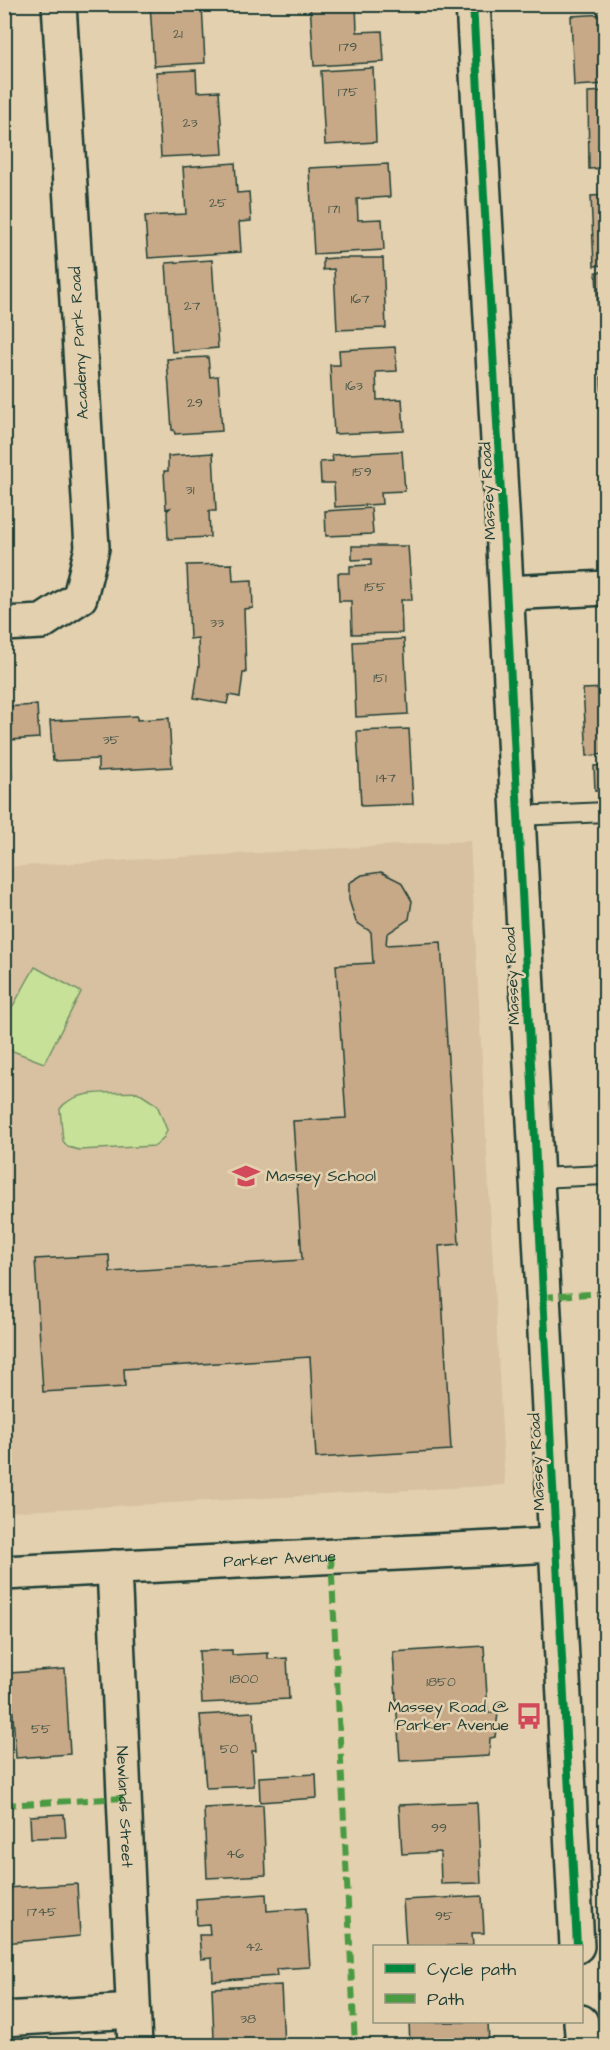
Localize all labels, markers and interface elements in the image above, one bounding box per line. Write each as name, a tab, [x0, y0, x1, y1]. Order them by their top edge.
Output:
house number: 21	[173, 24, 183, 44]
house number: 179	[339, 37, 357, 57]
house number: 175	[338, 82, 358, 102]
house number: 23	[182, 113, 198, 133]
house number: 25	[209, 193, 227, 213]
house number: 171	[328, 199, 340, 219]
street label: Academy Park Road	[64, 266, 95, 420]
house number: 167	[350, 289, 370, 309]
house number: 27	[184, 296, 201, 316]
house number: 163	[345, 376, 363, 396]
house number: 29	[187, 393, 203, 413]
street label: Massey Road	[474, 441, 503, 541]
house number: 159	[352, 462, 372, 482]
house number: 31	[186, 480, 195, 500]
house number: 155	[364, 577, 386, 597]
house number: 33	[210, 613, 224, 633]
house number: 151	[373, 668, 387, 688]
house number: 35	[102, 730, 120, 750]
house number: 147	[376, 768, 396, 788]
street label: Massey Road	[498, 926, 527, 1026]
school or university icon: Massey School	[231, 1161, 261, 1191]
place label: Massey School	[266, 1165, 376, 1188]
street label: Massey Road	[523, 1412, 552, 1512]
street label: Parker Avenue	[223, 1545, 337, 1573]
house number: 1800	[230, 1669, 258, 1689]
house number: 1850	[426, 1672, 456, 1692]
place label: Massey Road @ Parker Avenue	[388, 1696, 509, 1736]
bus stop icon: Massey Road @ Parker Avenue	[514, 1701, 544, 1731]
house number: 55	[31, 1719, 51, 1739]
house number: 50	[220, 1739, 239, 1759]
street label: Newlands Street	[111, 1745, 138, 1869]
house number: 99	[431, 1818, 447, 1838]
house number: 46	[226, 1844, 244, 1864]
house number: 1745	[27, 1902, 57, 1922]
house number: 95	[435, 1906, 453, 1926]
house number: 42	[245, 1937, 263, 1957]
legend	[373, 1945, 583, 2023]
text: Cycle path	[427, 1957, 516, 1983]
text: Path	[427, 1987, 464, 2012]
house number: 38	[240, 2009, 256, 2029]

